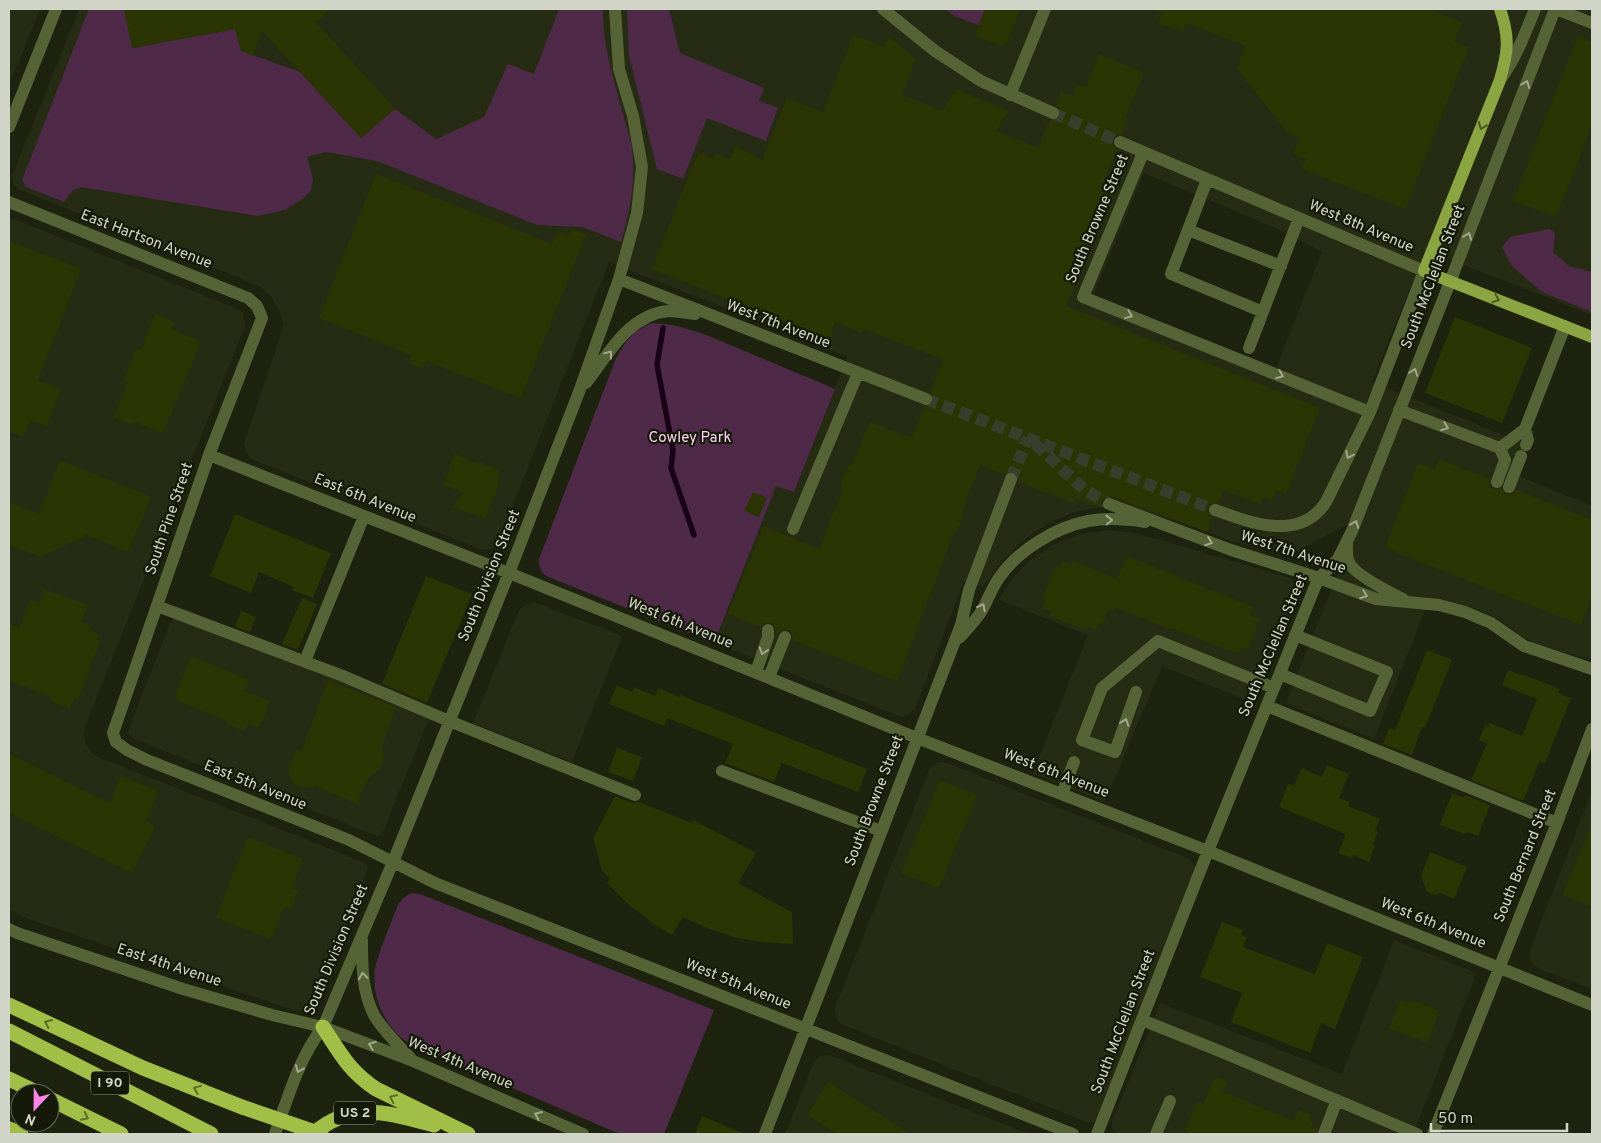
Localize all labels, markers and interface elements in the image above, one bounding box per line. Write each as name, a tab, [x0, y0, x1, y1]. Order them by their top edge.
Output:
one-way arrow	[1520, 80, 1530, 89]
one-way arrow	[1478, 121, 1488, 129]
street label: South Browne Street	[1062, 151, 1134, 287]
street label: West 8th Avenue	[1306, 196, 1416, 258]
street label: South McClellan Street	[1398, 202, 1470, 352]
street label: East Hartson Avenue	[78, 206, 214, 274]
one-way arrow	[1461, 232, 1472, 241]
one-way arrow	[1491, 293, 1500, 303]
street label: West 7th Avenue	[723, 296, 833, 354]
one-way arrow	[1124, 309, 1133, 319]
one-way arrow	[603, 350, 612, 359]
one-way arrow	[1408, 368, 1418, 377]
one-way arrow	[1275, 370, 1283, 380]
one-way arrow	[1440, 421, 1449, 432]
park label: Cowley Park	[649, 429, 731, 448]
one-way arrow	[1345, 450, 1355, 459]
street label: South Pine Street	[142, 460, 198, 578]
street label: East 6th Avenue	[311, 470, 419, 528]
street label: South Division Street	[455, 507, 525, 645]
one-way arrow	[1105, 515, 1113, 525]
one-way arrow	[1349, 520, 1359, 529]
street label: West 7th Avenue	[1238, 527, 1348, 579]
one-way arrow	[1204, 536, 1213, 546]
street label: South McClellan Street	[1235, 572, 1313, 720]
one-way arrow	[1360, 589, 1368, 599]
street label: West 6th Avenue	[624, 594, 736, 654]
one-way arrow	[976, 604, 986, 613]
one-way arrow	[759, 647, 769, 655]
one-way arrow	[1119, 718, 1129, 727]
street label: South Browne Street	[841, 733, 909, 869]
street label: West 6th Avenue	[1000, 745, 1112, 803]
street label: East 5th Avenue	[201, 757, 309, 815]
street label: South Bernard Street	[1491, 787, 1561, 925]
street label: South Division Street	[301, 881, 373, 1019]
street label: West 6th Avenue	[1377, 894, 1489, 954]
street label: East 4th Avenue	[114, 940, 224, 992]
street label: South McClellan Street	[1088, 947, 1160, 1097]
street label: West 5th Avenue	[682, 955, 794, 1015]
one-way arrow	[358, 971, 369, 979]
one-way arrow	[44, 1019, 53, 1029]
street label: West 4th Avenue	[405, 1033, 515, 1095]
one-way arrow	[368, 1041, 377, 1052]
one-way arrow	[295, 1064, 305, 1073]
road number: I 90	[91, 1072, 129, 1094]
north arrow	[10, 1083, 60, 1133]
one-way arrow	[193, 1085, 202, 1095]
one-way arrow	[389, 1093, 398, 1104]
scale bar	[1431, 1100, 1567, 1132]
road number: US 2	[334, 1102, 376, 1124]
text: N	[23, 1109, 39, 1128]
one-way arrow	[534, 1110, 543, 1121]
text: 50 m	[1438, 1110, 1473, 1129]
one-way arrow	[80, 1111, 89, 1121]

